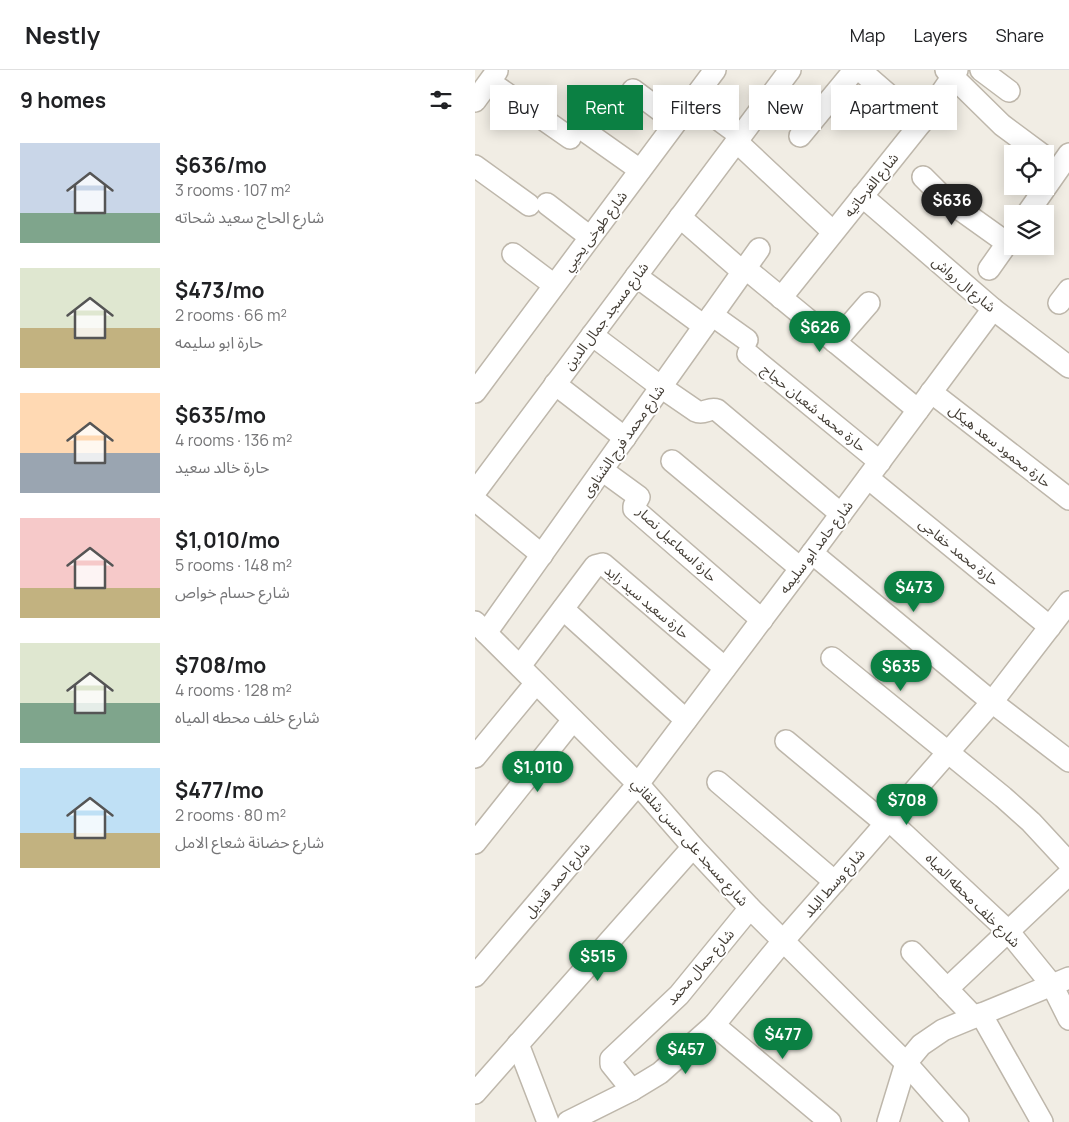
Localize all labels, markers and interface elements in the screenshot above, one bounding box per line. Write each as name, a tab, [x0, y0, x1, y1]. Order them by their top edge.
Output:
text: Nestly	[25, 18, 100, 51]
text: Map	[850, 23, 885, 47]
text: Layers	[913, 23, 967, 47]
text: Share	[995, 23, 1044, 47]
chip: Buy	[490, 85, 557, 130]
chip: Rent	[567, 85, 643, 130]
chip: Filters	[653, 85, 739, 130]
chip: New	[749, 85, 821, 130]
chip: Apartment	[831, 85, 957, 130]
text: 9 homes	[20, 86, 106, 114]
icon: filters	[427, 86, 455, 114]
map controls	[1004, 145, 1054, 255]
button: locate	[1004, 145, 1054, 195]
street label: شارع الفرحاتيه	[839, 149, 904, 222]
text: $636/mo	[175, 151, 267, 179]
icon: home	[60, 163, 120, 223]
text: 3 rooms · 107 m²	[175, 179, 291, 201]
pin: $636	[922, 184, 982, 226]
street label: شارع طوخى يحيي	[558, 187, 633, 276]
text: $636	[932, 189, 972, 211]
button: layers	[1004, 205, 1054, 255]
text: شارع الحاج سعيد شحاته	[175, 206, 324, 228]
street label: شارع ال رواش	[927, 251, 1000, 317]
street label: شارع مسجد جمال الدين	[559, 258, 654, 375]
text: $473/mo	[175, 276, 265, 304]
icon: home	[60, 288, 120, 348]
text: 2 rooms · 66 m²	[175, 304, 287, 326]
pin: $626	[790, 310, 850, 353]
text: $626	[800, 316, 840, 338]
text: حارة ابو سليمه	[175, 331, 263, 353]
street label: حارة محمد شعبان حجاج	[757, 359, 871, 457]
street label: شارع محمد فرج الشناوى	[577, 381, 670, 502]
street label: حارة محمود سعد هيكل	[945, 400, 1055, 492]
text: $635/mo	[175, 401, 266, 429]
icon: home	[60, 413, 120, 473]
text: 4 rooms · 136 m²	[175, 429, 292, 451]
text: حارة خالد سعيد	[175, 456, 269, 478]
street label: شارع حامد ابو سليمه	[774, 496, 858, 598]
street label: حارة اسماعيل نصار	[632, 501, 722, 586]
street label: حارة محمد خفاجى	[915, 513, 1003, 590]
text: $1,010/mo	[175, 526, 280, 554]
icon: home	[60, 538, 120, 598]
text: 5 rooms · 148 m²	[175, 554, 292, 576]
street label: حارة سعيد سيد زايد	[601, 560, 694, 643]
pin: $473	[884, 570, 944, 613]
text: $473	[895, 576, 933, 598]
text: شارع حسام خواص	[175, 581, 290, 603]
pin: $635	[871, 650, 931, 692]
text: $708/mo	[175, 651, 266, 679]
text: $635	[882, 655, 920, 677]
icon: home	[60, 663, 120, 723]
text: 4 rooms · 128 m²	[175, 679, 292, 701]
text: شارع خلف محطه المياه	[175, 706, 320, 728]
pin: $1,010	[497, 750, 579, 793]
text: $1,010	[513, 756, 563, 778]
street label: شارع مسجد على حسن شلقاني	[626, 774, 753, 911]
text: $477/mo	[175, 776, 264, 804]
pin: $708	[877, 784, 937, 826]
icon: home	[60, 788, 120, 848]
text: $708	[888, 789, 926, 811]
text: 2 rooms · 80 m²	[175, 804, 286, 826]
text: شارع حضانة شعاع الامل	[175, 831, 324, 853]
street label: شارع احمد قنديل	[519, 838, 595, 923]
street label: شارع وسط البلد	[799, 844, 870, 922]
street label: شارع خلف محطه المياه	[920, 848, 1025, 953]
street label: شارع جمال محمد	[661, 925, 739, 1010]
pin: $515	[568, 940, 628, 982]
text: $515	[580, 945, 616, 967]
pin: $477	[753, 1018, 813, 1060]
text: $477	[765, 1023, 801, 1045]
pin: $457	[656, 1032, 716, 1075]
text: $457	[667, 1038, 705, 1060]

